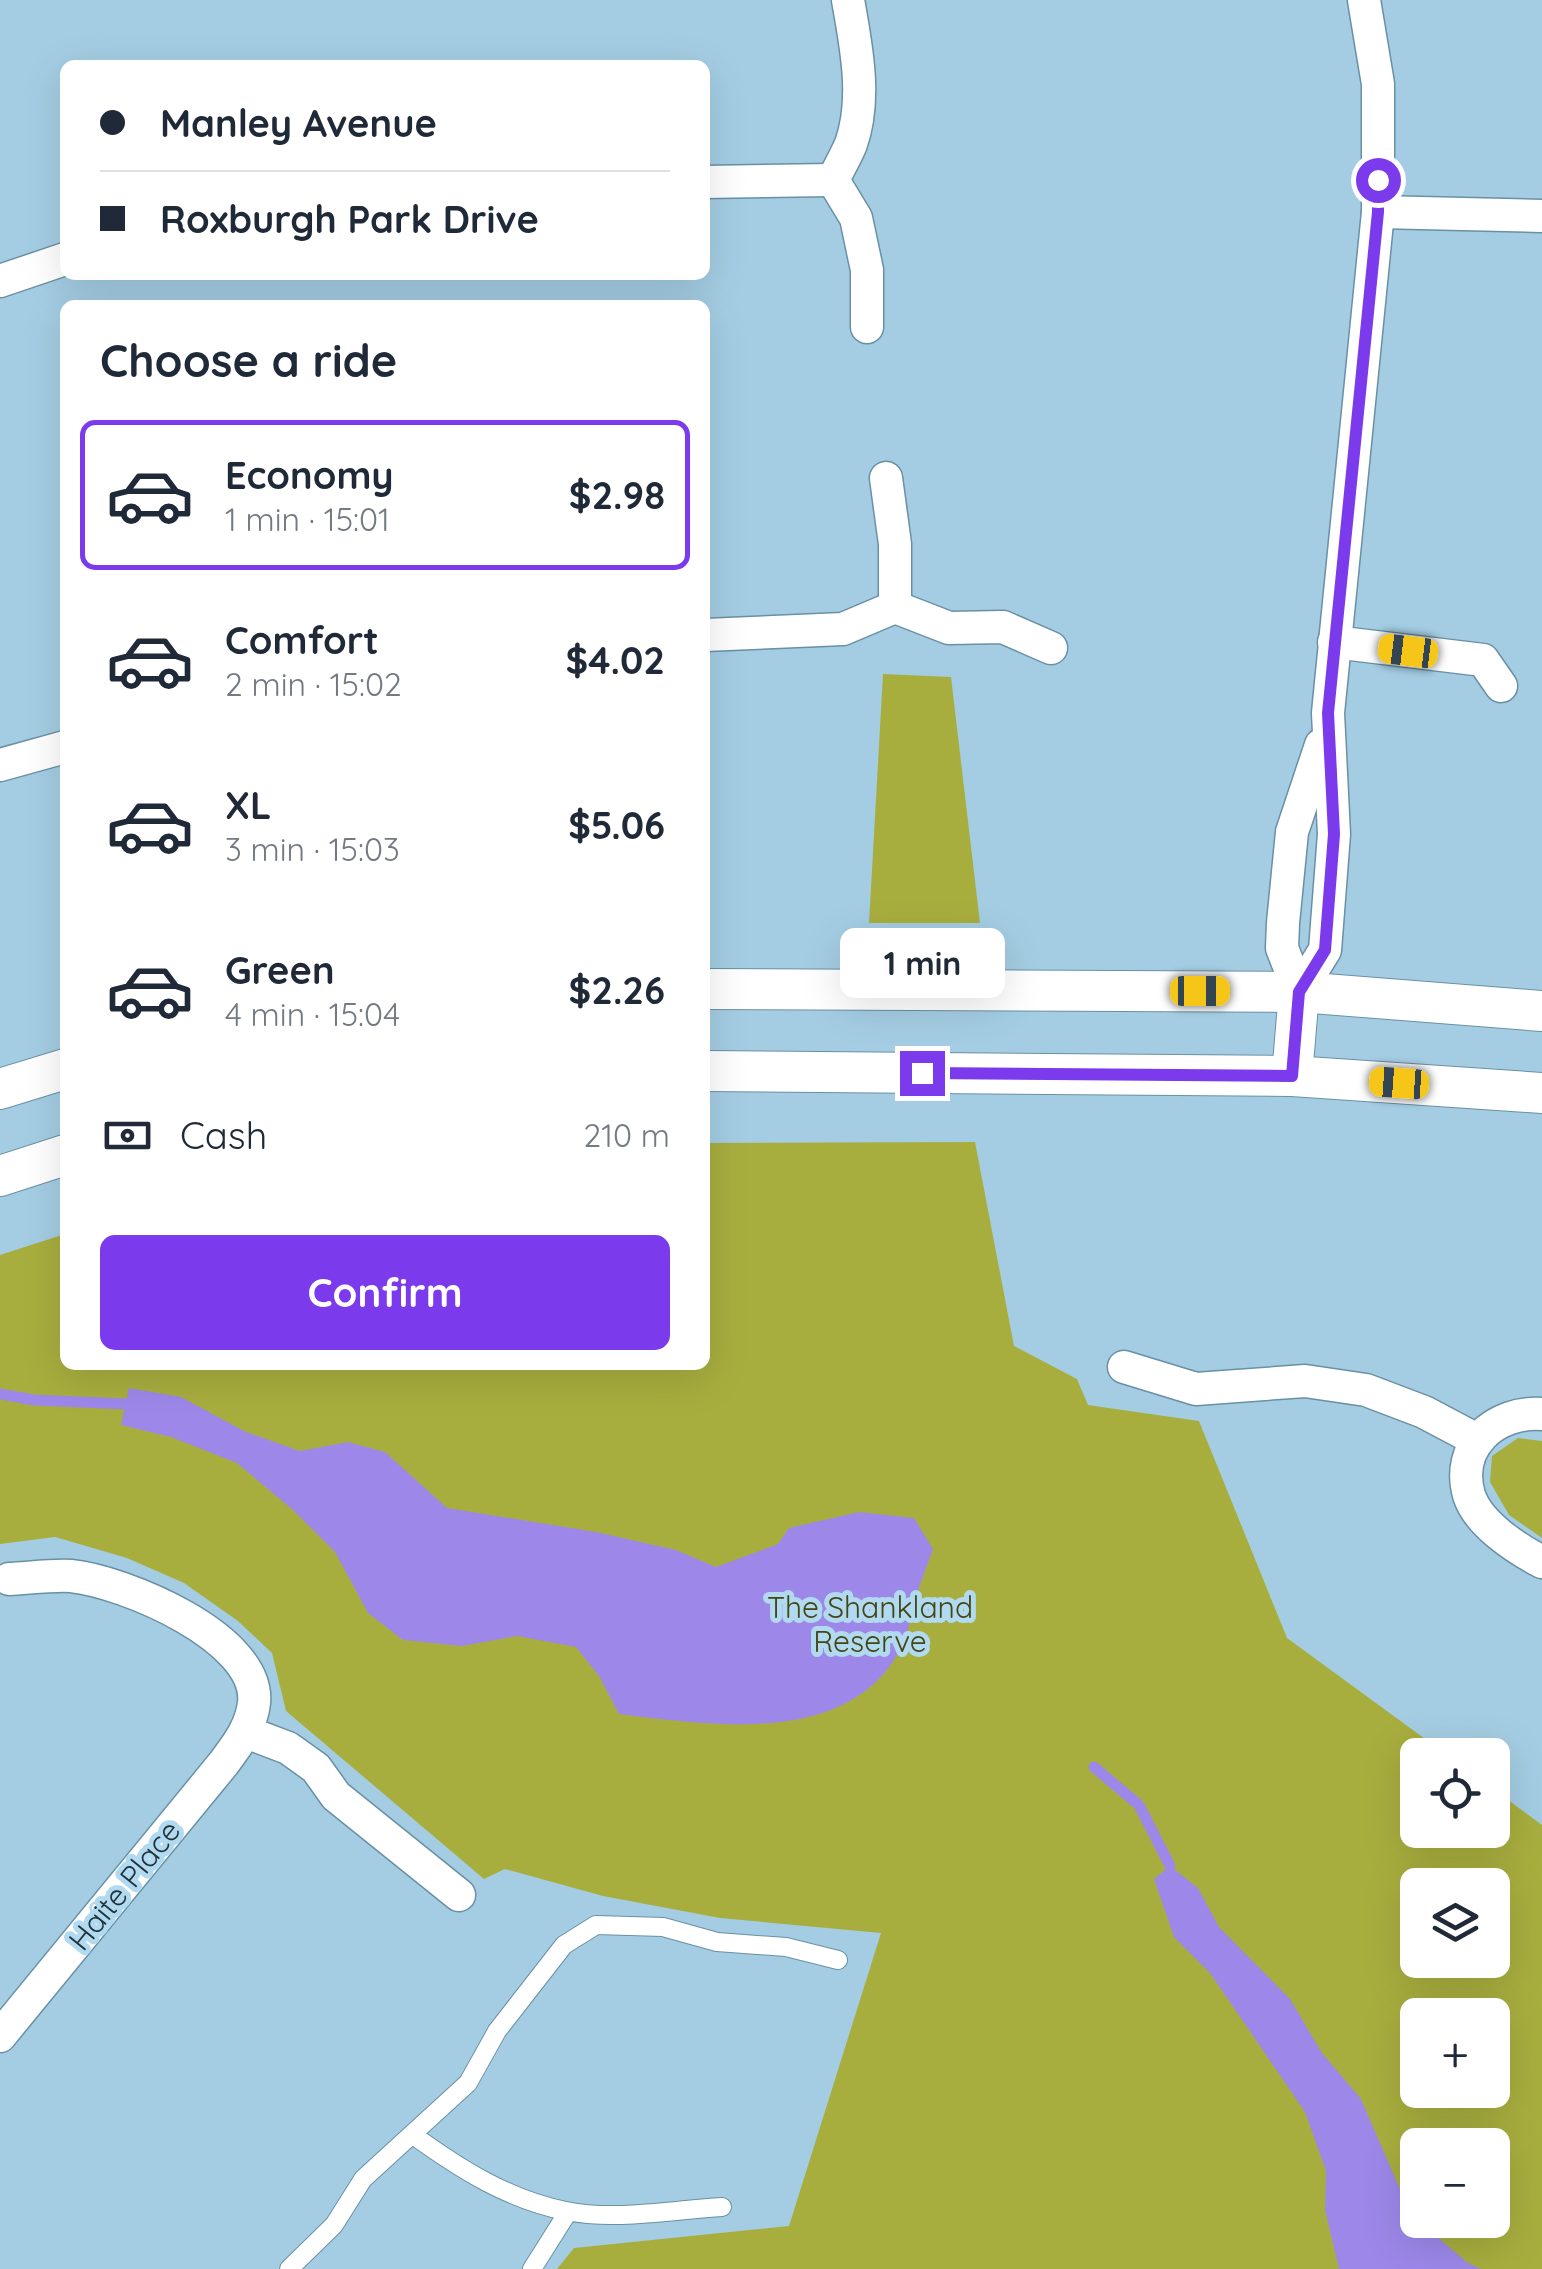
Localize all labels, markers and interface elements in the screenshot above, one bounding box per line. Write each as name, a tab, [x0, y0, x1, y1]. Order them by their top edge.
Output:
text: Manley Avenue	[160, 99, 437, 147]
route start	[1356, 158, 1401, 203]
text: Roxburgh Park Drive	[160, 195, 539, 243]
text: Choose a ride	[100, 332, 397, 388]
icon: car	[105, 450, 195, 540]
text: Economy	[225, 451, 394, 499]
text: $2.98	[569, 471, 665, 519]
text: 1 min · 15:01	[225, 499, 390, 539]
icon: car	[105, 615, 195, 705]
text: Comfort	[225, 616, 379, 664]
car	[1376, 632, 1440, 670]
text: $4.02	[566, 636, 665, 684]
text: 2 min · 15:02	[225, 664, 402, 704]
icon: car	[105, 780, 195, 870]
text: XL	[225, 781, 271, 829]
text: $5.06	[568, 801, 665, 849]
text: 3 min · 15:03	[225, 829, 400, 869]
callout: 1 min	[840, 928, 1004, 998]
text: 1 min	[884, 943, 961, 983]
icon: car	[105, 945, 195, 1035]
text: Green	[225, 946, 335, 994]
text: $2.26	[569, 966, 665, 1014]
car	[1170, 976, 1230, 1006]
text: 4 min · 15:04	[225, 994, 400, 1034]
route end	[900, 1051, 945, 1096]
car	[1368, 1066, 1430, 1100]
icon: cash	[100, 1108, 155, 1163]
text: Cash	[180, 1111, 267, 1159]
text: 210 m	[583, 1115, 670, 1155]
button: Confirm	[100, 1235, 670, 1350]
park label: The Shankland Reserve	[767, 1588, 973, 1660]
map controls	[1400, 1738, 1510, 2238]
button: locate	[1400, 1738, 1510, 1848]
street label: Haite Place	[60, 1812, 188, 1958]
button: layers	[1400, 1868, 1510, 1978]
button: +	[1400, 1998, 1510, 2108]
button: −	[1400, 2128, 1510, 2238]

